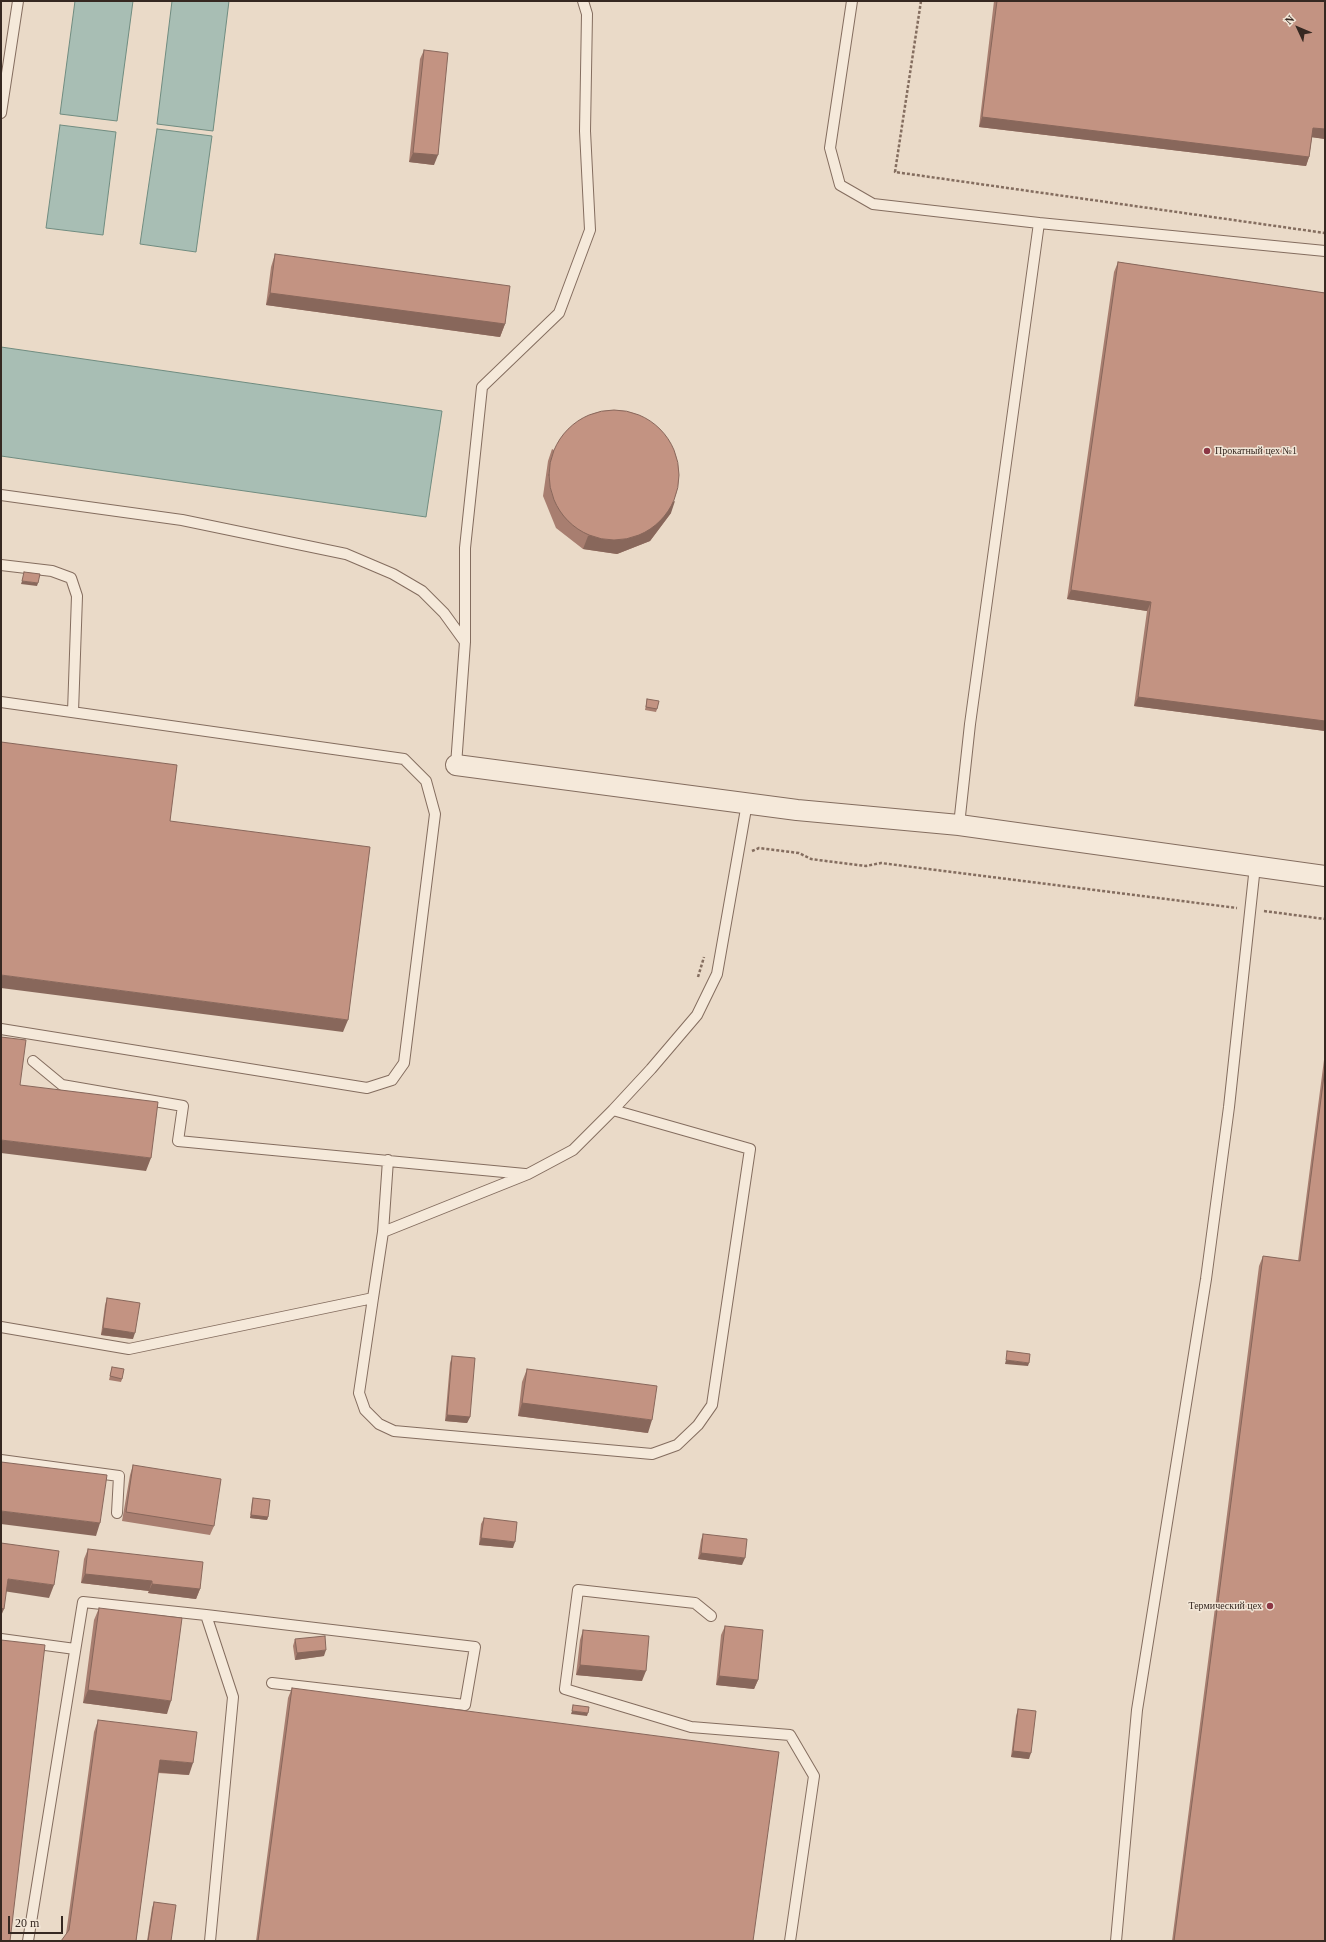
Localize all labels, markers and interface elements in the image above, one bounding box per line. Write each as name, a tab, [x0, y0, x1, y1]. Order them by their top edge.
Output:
north arrow	[1278, 8, 1318, 48]
text: N	[1282, 13, 1296, 27]
place label: Прокатный цех №1	[1215, 445, 1297, 457]
marker: Прокатный цех №1	[1202, 446, 1212, 456]
place label: Термический цех	[1188, 1600, 1262, 1612]
marker: Термический цех	[1265, 1601, 1275, 1611]
scale bar	[10, 1908, 65, 1934]
text: 20 m	[15, 1916, 39, 1930]

